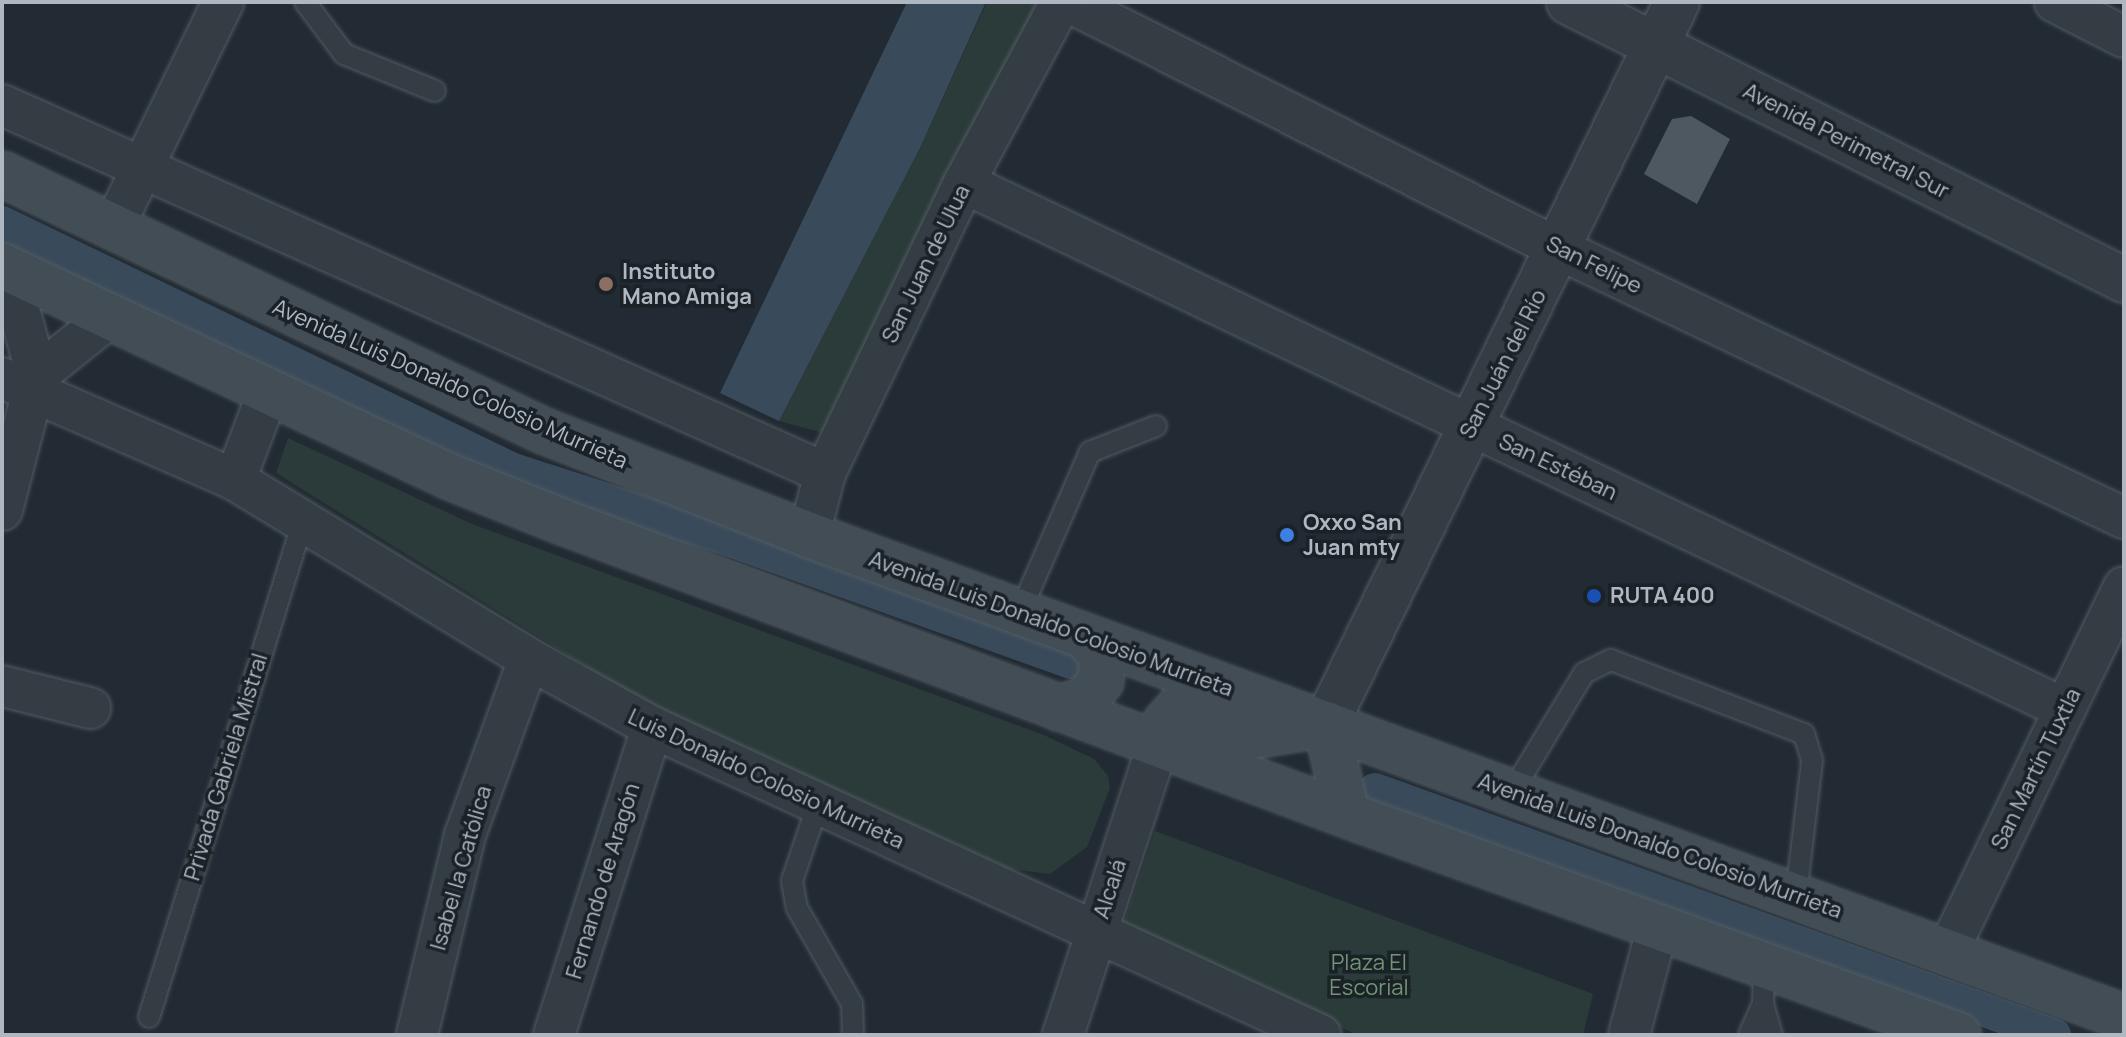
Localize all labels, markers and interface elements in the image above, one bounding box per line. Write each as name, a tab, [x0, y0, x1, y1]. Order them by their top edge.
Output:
street label: Avenida Perimetral Sur	[1739, 78, 1953, 204]
street label: San Juan de Ulua	[876, 181, 976, 347]
street label: San Felipe	[1542, 231, 1646, 299]
place label: Instituto Mano Amiga	[622, 258, 752, 310]
marker: Instituto Mano Amiga	[597, 275, 615, 293]
street label: San Juán del Río	[1454, 285, 1552, 443]
street label: Avenida Luis Donaldo Colosio Murrieta	[269, 294, 631, 474]
street label: San Estéban	[1495, 428, 1621, 506]
place label: Oxxo San Juan mty	[1303, 509, 1402, 560]
marker: Oxxo San Juan mty	[1278, 526, 1296, 544]
street label: Avenida Luis Donaldo Colosio Murrieta	[865, 546, 1237, 702]
place label: RUTA 400	[1610, 583, 1715, 609]
marker: RUTA 400	[1585, 587, 1603, 605]
street label: Privada Gabriela Mistral	[179, 650, 273, 884]
street label: San Martín Tuxtla	[1986, 684, 2086, 854]
street label: Luis Donaldo Colosio Murrieta	[624, 703, 908, 855]
street label: Avenida Luis Donaldo Colosio Murrieta	[1474, 768, 1846, 924]
street label: Fernando de Aragón	[561, 780, 645, 982]
street label: Isabel la Católica	[425, 783, 497, 953]
street label: Alcalá	[1088, 856, 1132, 922]
park label: Plaza El Escorial	[1329, 949, 1409, 1000]

